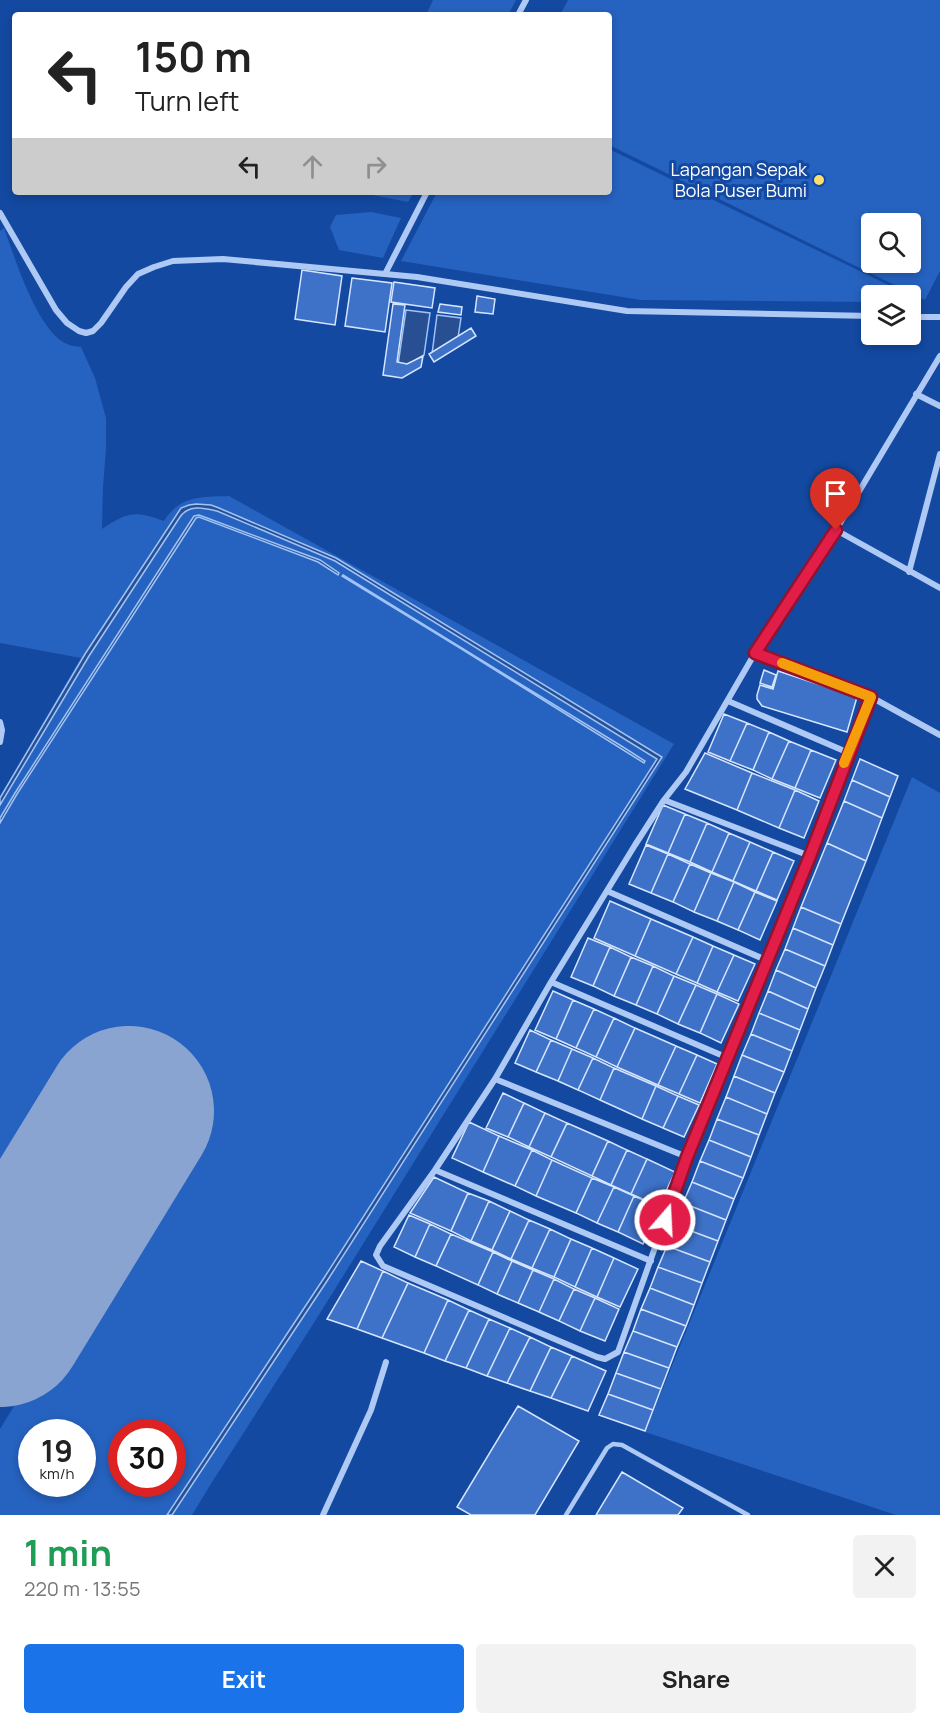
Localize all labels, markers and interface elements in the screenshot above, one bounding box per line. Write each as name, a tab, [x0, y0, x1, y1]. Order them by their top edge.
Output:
text: 150 m	[135, 27, 252, 85]
icon: left	[36, 36, 114, 114]
text: Turn left	[135, 82, 239, 119]
icon: left	[233, 150, 266, 183]
icon: ahead	[296, 150, 329, 183]
icon: right	[359, 150, 392, 183]
place label: Lapangan Sepak Bola Puser Bumi	[671, 157, 808, 202]
marker: Lapangan Sepak Bola Puser Bumi	[812, 173, 826, 187]
map controls	[861, 213, 921, 345]
button: search	[861, 213, 921, 273]
button: layers	[861, 285, 921, 345]
pin	[810, 468, 861, 530]
icon: arrive	[819, 477, 852, 510]
position arrow	[633, 1188, 697, 1252]
speed limit sign: 30	[108, 1419, 186, 1497]
text: 19	[41, 1430, 73, 1471]
text: km/h	[40, 1463, 74, 1484]
text: 1 min	[24, 1528, 112, 1577]
button: close	[853, 1535, 916, 1598]
text: 220 m · 13:55	[24, 1575, 140, 1602]
button: Exit	[24, 1644, 464, 1713]
button: Share	[476, 1644, 916, 1713]

